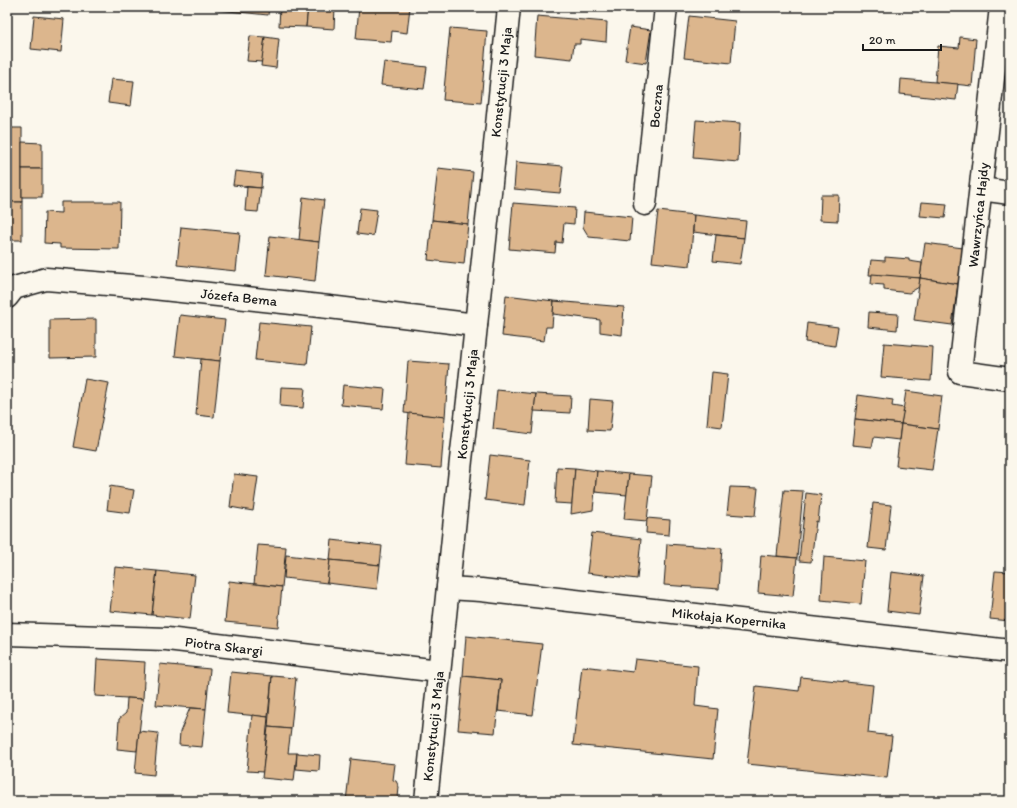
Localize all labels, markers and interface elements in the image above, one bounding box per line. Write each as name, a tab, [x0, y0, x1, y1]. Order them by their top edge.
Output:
street label: Konstytucji 3 Maja	[487, 26, 516, 138]
scale bar	[863, 26, 941, 52]
text: 20 m	[869, 33, 896, 47]
street label: Boczna	[646, 83, 667, 129]
street label: Wawrzyńca Hajdy	[965, 161, 993, 268]
street label: Józefa Bema	[200, 285, 279, 310]
street label: Konstytucji 3 Maja	[453, 348, 482, 460]
street label: Mikołaja Kopernika	[671, 604, 787, 633]
street label: Piotra Skargi	[184, 633, 264, 660]
street label: Konstytucji 3 Maja	[419, 670, 448, 782]

